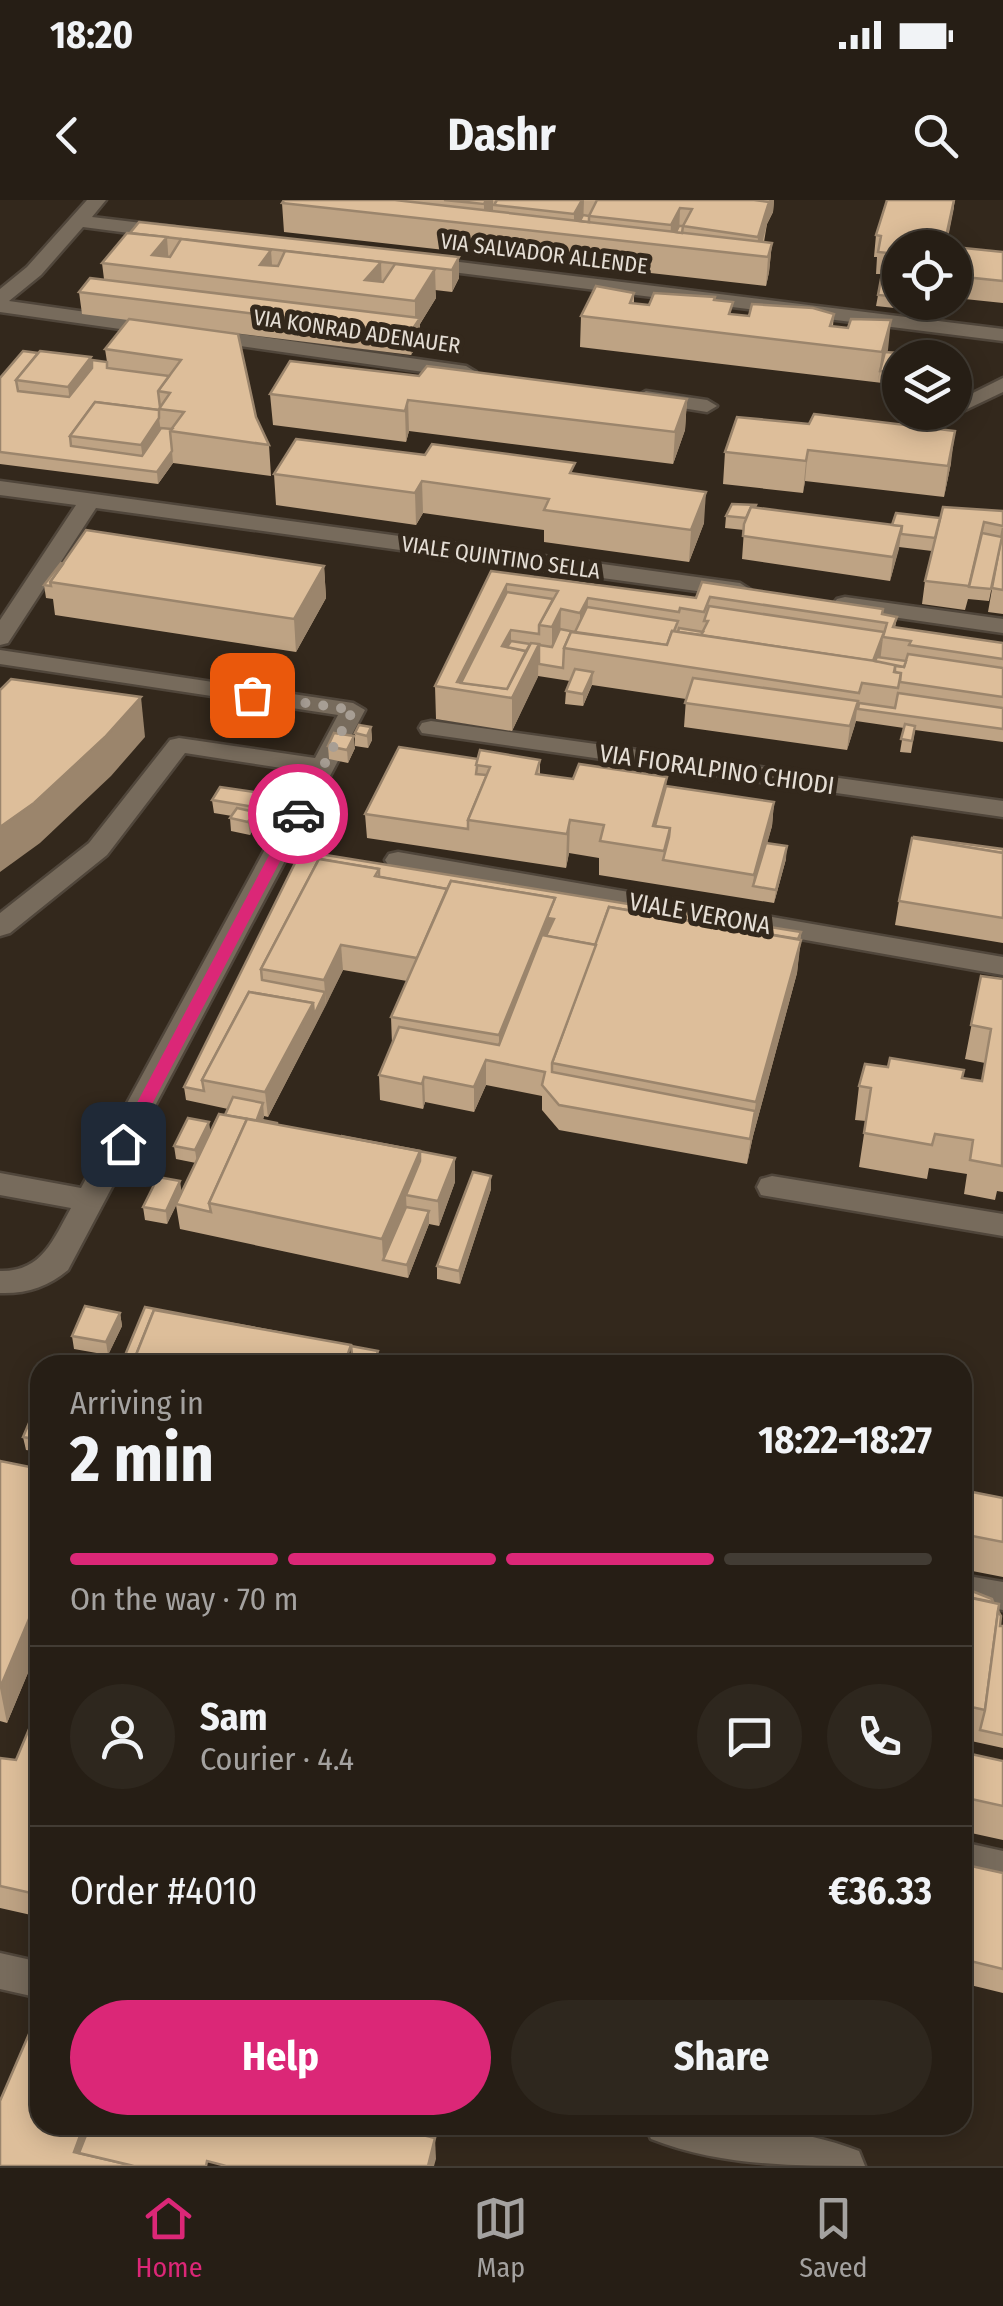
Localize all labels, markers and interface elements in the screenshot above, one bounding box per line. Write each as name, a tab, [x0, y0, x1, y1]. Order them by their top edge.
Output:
text: 18:20	[50, 12, 133, 58]
icon: back	[40, 108, 95, 163]
text: Dashr	[447, 108, 556, 162]
icon: search	[908, 108, 963, 163]
street label: VIA SALVADOR ALLENDE	[439, 227, 649, 280]
map controls	[882, 230, 972, 430]
button: locate	[882, 230, 972, 320]
street label: VIA KONRAD ADENAUER	[252, 304, 462, 359]
button: layers	[882, 340, 972, 430]
street label: VIALE QUINTINO SELLA	[400, 530, 602, 585]
pin	[210, 653, 295, 738]
icon: bag	[225, 668, 280, 723]
street label: VIA FIORALPINO CHIODI	[597, 739, 836, 801]
courier	[248, 764, 348, 864]
icon: car	[271, 787, 326, 842]
street label: VIALE VERONA	[627, 887, 773, 941]
pin	[81, 1102, 166, 1187]
icon: home	[96, 1117, 151, 1172]
text: Arriving in	[70, 1384, 204, 1422]
text: 18:22–18:27	[758, 1417, 932, 1463]
text: 2 min	[70, 1420, 214, 1498]
text: On the way · 70 m	[70, 1580, 298, 1618]
button: person	[70, 1684, 175, 1789]
button: chat	[697, 1684, 802, 1789]
button: phone	[827, 1684, 932, 1789]
text: Sam	[200, 1694, 268, 1740]
text: Courier · 4.4	[200, 1740, 354, 1778]
text: Order #4010	[70, 1868, 257, 1914]
text: €36.33	[829, 1868, 932, 1914]
button: Help	[70, 2000, 491, 2115]
button: Share	[511, 2000, 932, 2115]
tab: Home	[135, 2191, 202, 2284]
tab: Map	[473, 2191, 528, 2284]
tab: Saved	[799, 2191, 868, 2284]

